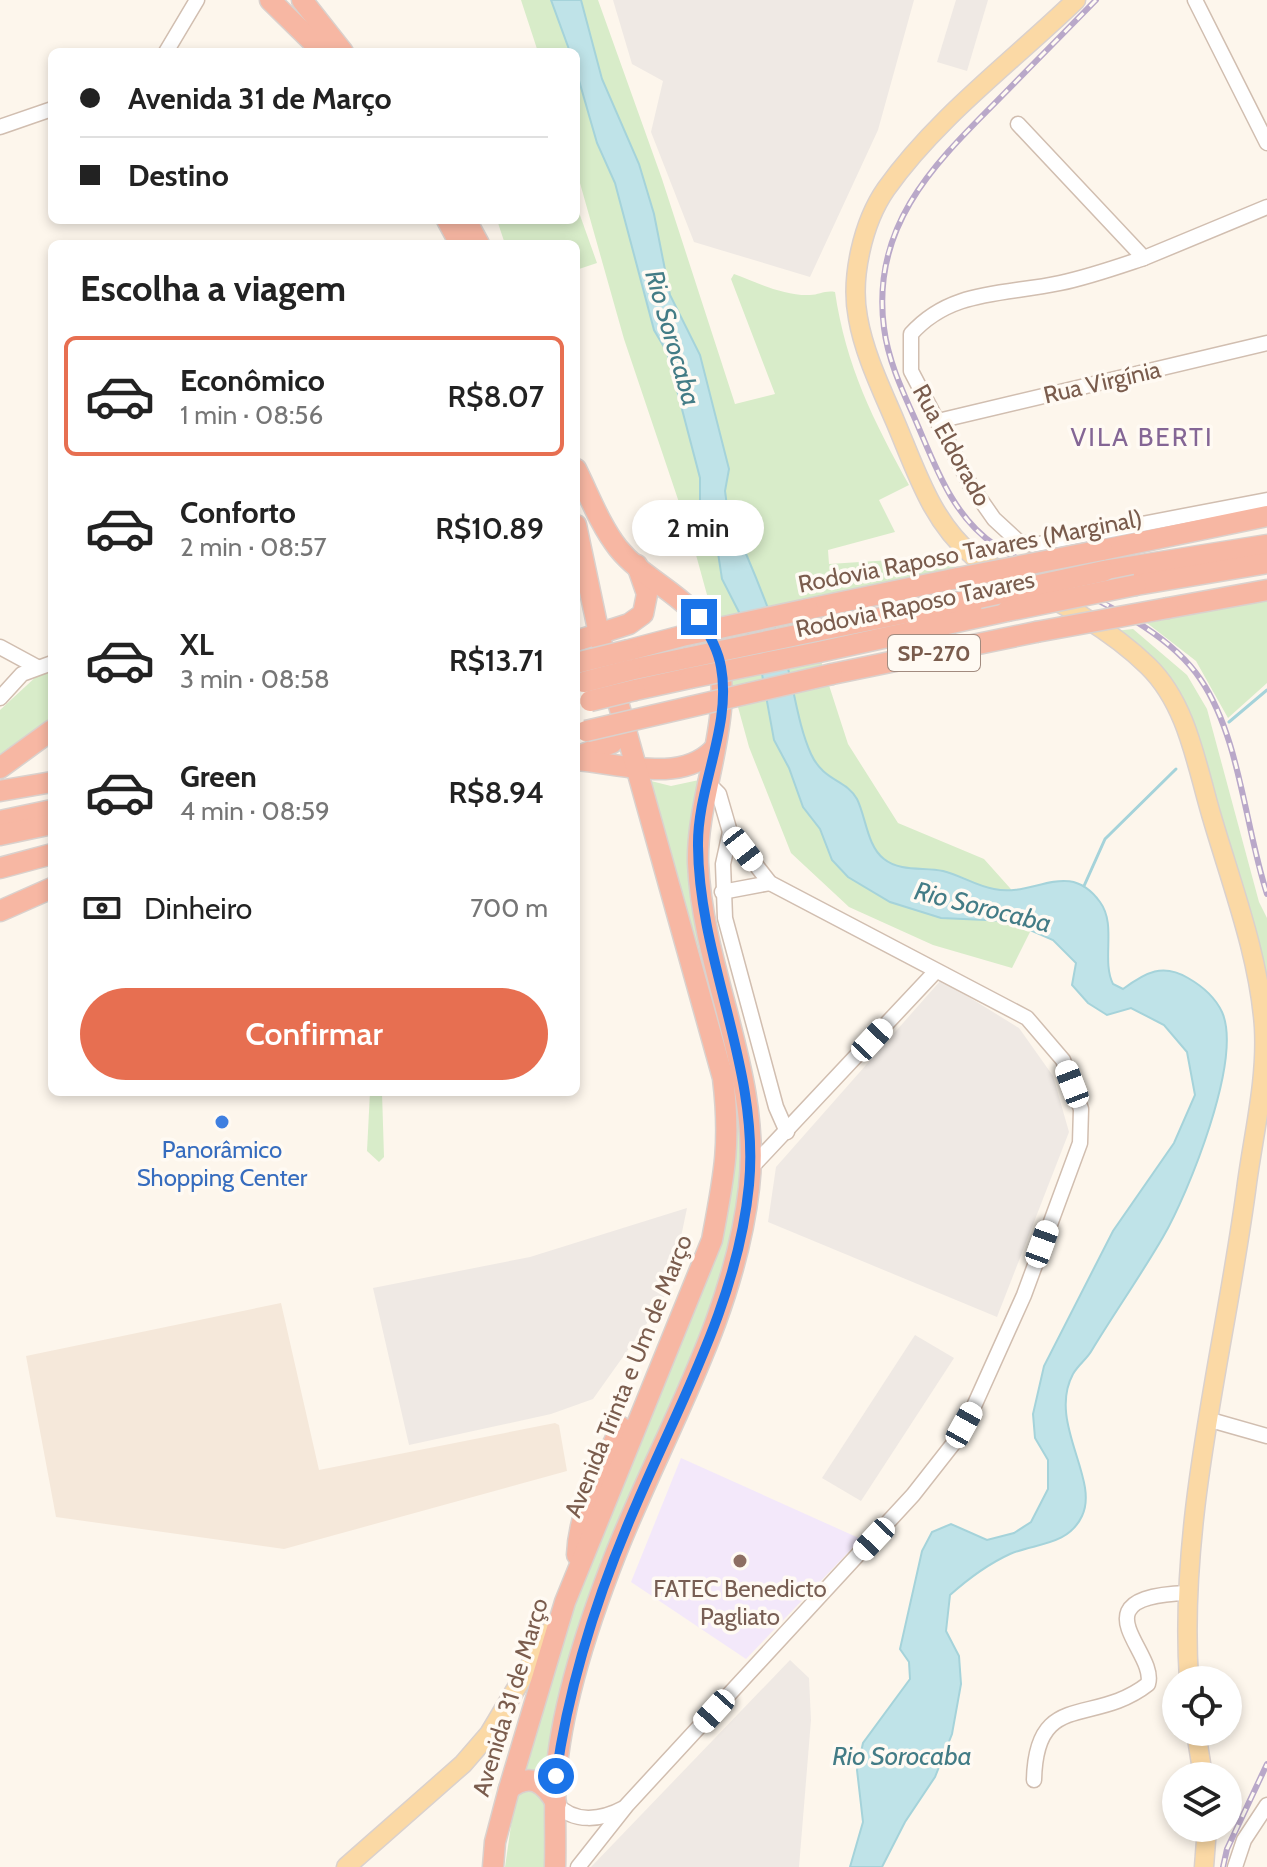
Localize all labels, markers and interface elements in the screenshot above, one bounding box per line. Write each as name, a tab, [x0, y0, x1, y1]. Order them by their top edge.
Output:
text: Avenida 31 de Março	[128, 80, 392, 117]
text: Destino	[128, 157, 229, 194]
text: Escolha a viagem	[80, 266, 346, 310]
water label: Rio Sorocaba	[638, 266, 708, 410]
street label: Rua Virgínia	[1041, 354, 1164, 410]
icon: car	[84, 360, 156, 432]
text: Econômico	[180, 362, 325, 399]
text: R$8.07	[448, 378, 544, 415]
street label: Rua Eldorado	[907, 379, 997, 511]
text: 1 min · 08:56	[180, 399, 323, 431]
district label: VILA BERTI	[1070, 421, 1214, 453]
icon: car	[84, 492, 156, 564]
text: Conforto	[180, 494, 296, 531]
callout: 2 min	[633, 501, 765, 557]
street label: Rodovia Raposo Tavares (Marginal)	[796, 503, 1144, 599]
text: R$10.89	[435, 510, 544, 547]
text: 2 min	[667, 512, 729, 544]
text: 2 min · 08:57	[180, 531, 327, 563]
street label: Rodovia Raposo Tavares	[793, 565, 1037, 643]
route end	[681, 599, 717, 635]
icon: car	[84, 624, 156, 696]
text: XL	[180, 626, 214, 663]
road number: SP-270	[888, 635, 980, 671]
text: R$13.71	[449, 642, 544, 679]
text: 3 min · 08:58	[180, 663, 330, 695]
icon: car	[84, 756, 156, 828]
text: Green	[180, 758, 257, 795]
text: R$8.94	[449, 774, 544, 811]
text: 4 min · 08:59	[180, 795, 330, 827]
car	[719, 823, 767, 875]
water label: Rio Sorocaba	[911, 875, 1055, 939]
icon: cash	[80, 886, 124, 930]
text: Dinheiro	[144, 890, 252, 927]
text: 700 m	[470, 892, 548, 924]
button: Confirmar	[80, 988, 548, 1080]
car	[847, 1014, 897, 1066]
car	[1052, 1057, 1092, 1111]
marker: Panorâmico Shopping Center	[213, 1113, 231, 1131]
place label: Panorâmico Shopping Center	[137, 1135, 308, 1192]
car	[1023, 1217, 1061, 1271]
street label: Avenida Trinta e Um de Março	[558, 1230, 698, 1522]
car	[942, 1398, 986, 1452]
car	[849, 1513, 899, 1565]
marker: FATEC Benedicto Pagliato	[731, 1552, 749, 1570]
place label: FATEC Benedicto Pagliato	[653, 1574, 827, 1631]
street label: Avenida 31 de Março	[466, 1594, 554, 1800]
map controls	[1162, 1666, 1242, 1842]
button: locate	[1162, 1666, 1242, 1746]
car	[689, 1685, 739, 1737]
water label: Rio Sorocaba	[832, 1740, 972, 1772]
route start	[538, 1758, 574, 1794]
button: layers	[1162, 1762, 1242, 1842]

